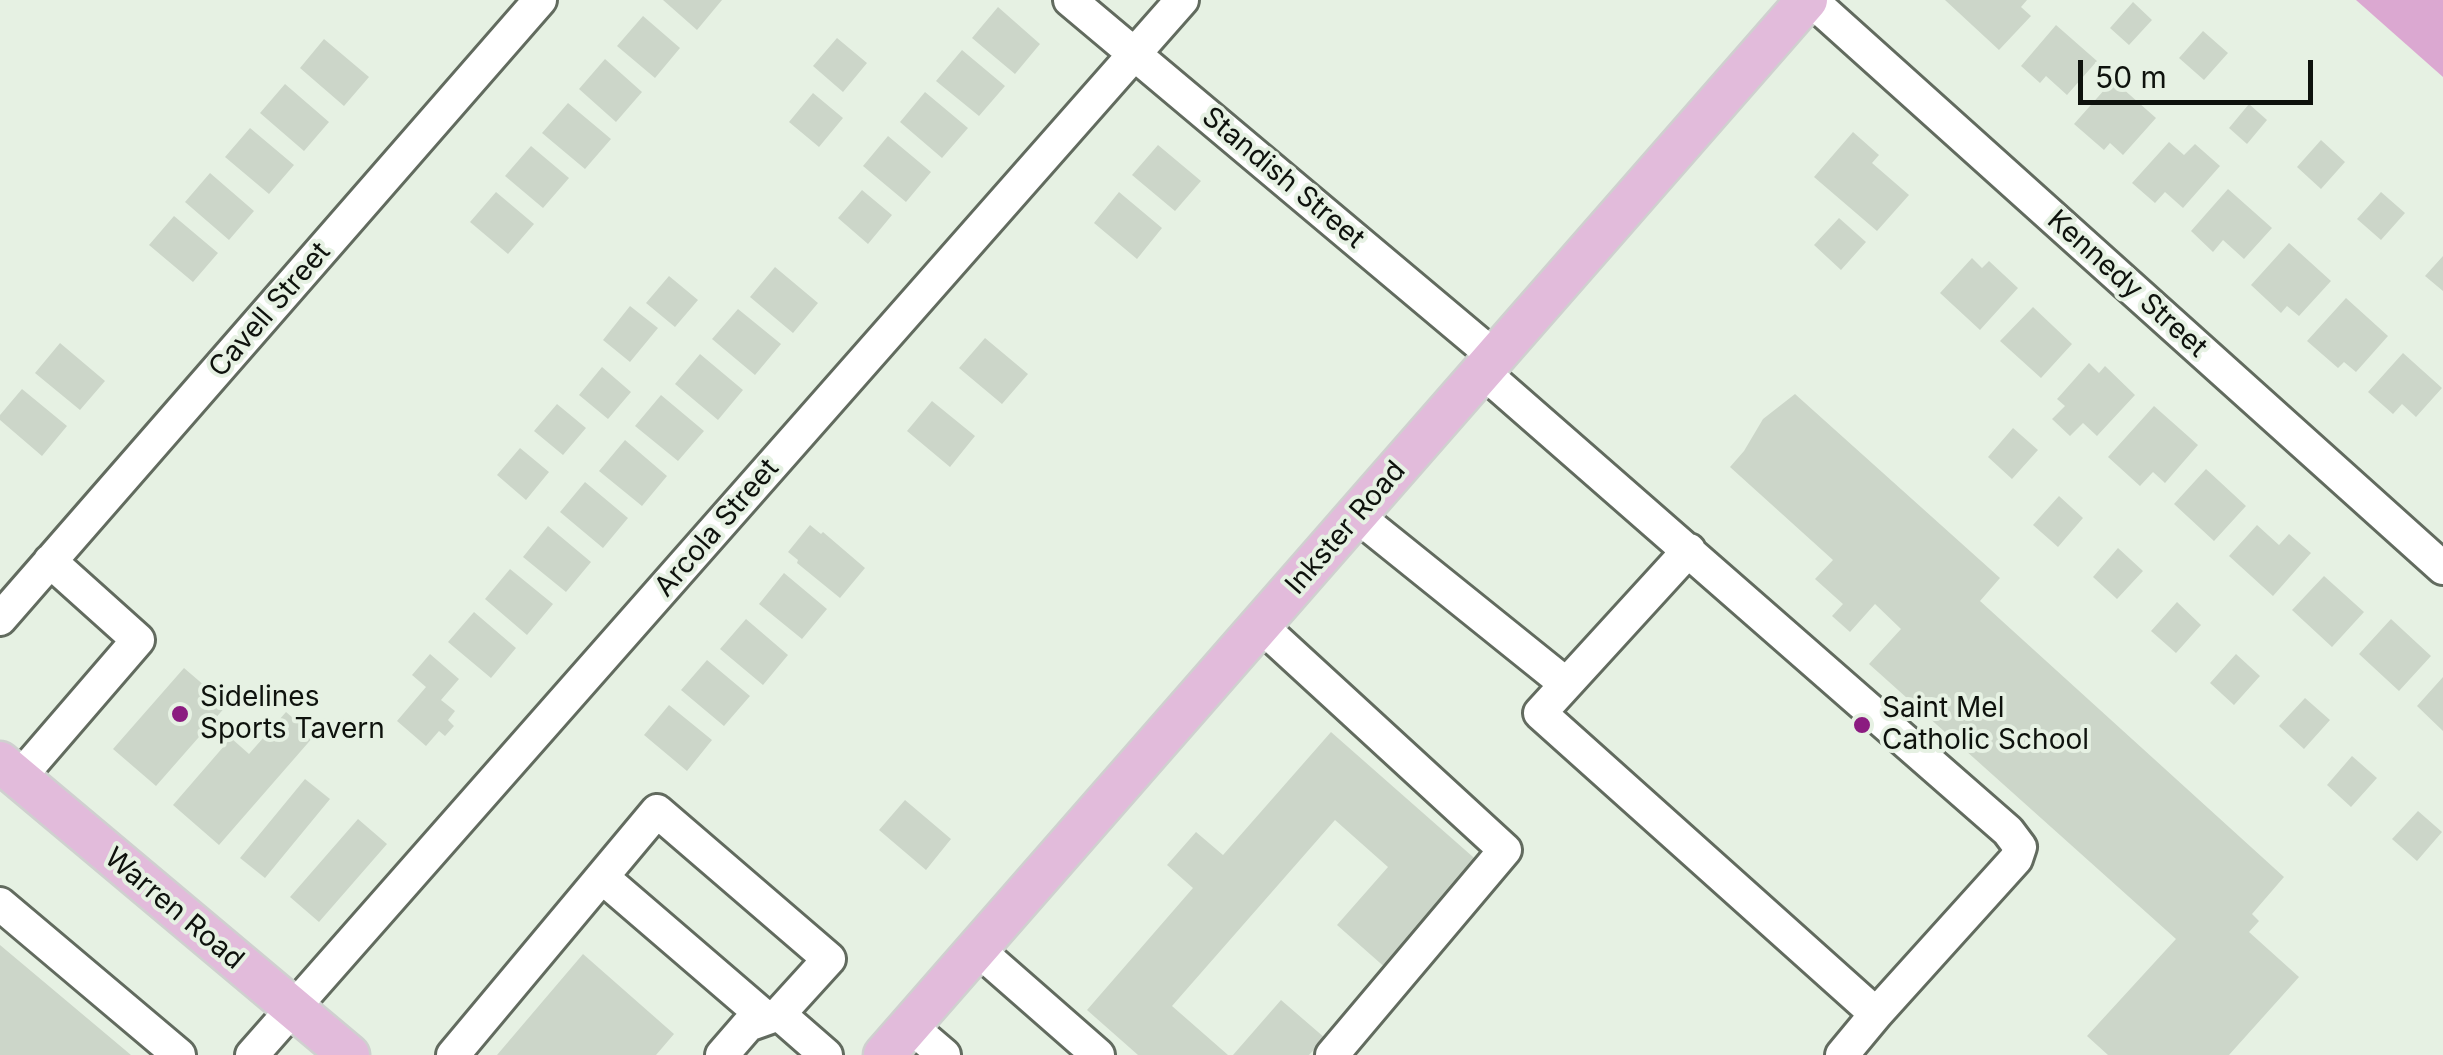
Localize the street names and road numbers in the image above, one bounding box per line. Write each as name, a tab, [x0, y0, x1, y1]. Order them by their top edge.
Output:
street label: Standish Street	[1195, 100, 1371, 256]
street label: Kennedy Street	[2040, 203, 2214, 365]
street label: Cavell Street	[202, 236, 338, 384]
street label: Arcola Street	[648, 452, 786, 604]
street label: Inkster Road	[1279, 455, 1413, 601]
street label: Warren Road	[98, 841, 250, 977]

